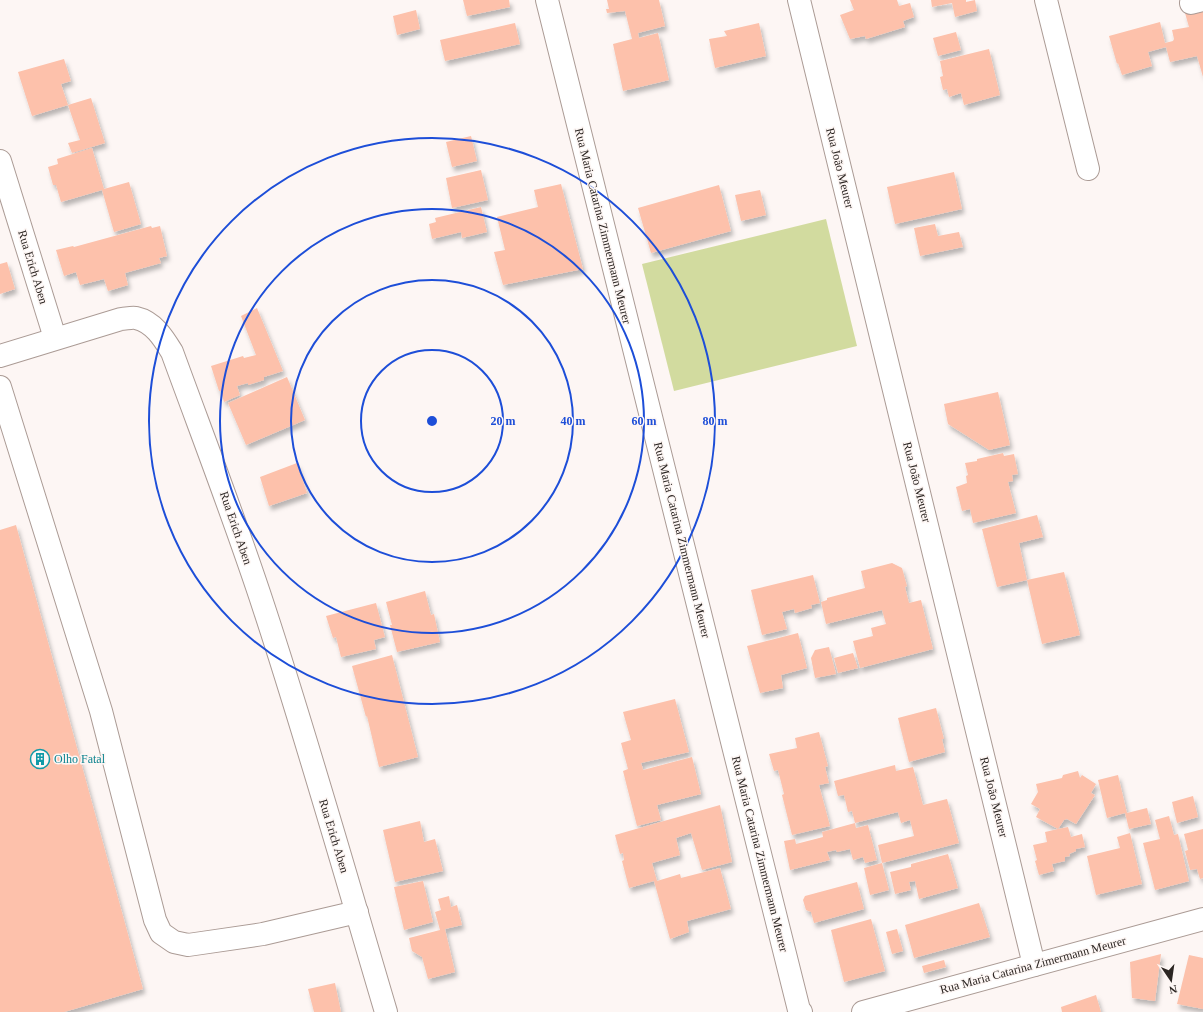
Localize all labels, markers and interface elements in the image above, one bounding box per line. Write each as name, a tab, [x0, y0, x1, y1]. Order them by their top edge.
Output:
street label: Rua João Meurer	[823, 126, 857, 210]
street label: Rua Maria Catarina Zimmermann Meurer	[572, 127, 634, 325]
street label: Rua Erich Aben	[15, 228, 51, 306]
centre of rings	[425, 414, 439, 428]
text: 20 m	[491, 414, 516, 428]
text: 40 m	[561, 414, 586, 428]
text: 60 m	[632, 414, 657, 428]
text: 80 m	[703, 414, 728, 428]
street label: Rua João Meurer	[900, 440, 934, 524]
street label: Rua Maria Catarina Zimmermann Meurer	[651, 441, 713, 639]
street label: Rua Erich Aben	[217, 489, 255, 567]
building icon: Olho Fatal	[29, 748, 51, 770]
place label: Olho Fatal	[54, 752, 106, 766]
street label: Rua Maria Catarina Zimmermann Meurer	[729, 755, 791, 953]
street label: Rua João Meurer	[977, 755, 1011, 839]
street label: Rua Erich Aben	[316, 797, 352, 875]
street label: Rua Maria Catarina Zimermann Meurer	[938, 933, 1128, 997]
north arrow	[1151, 960, 1191, 1000]
text: N	[1168, 983, 1178, 996]

